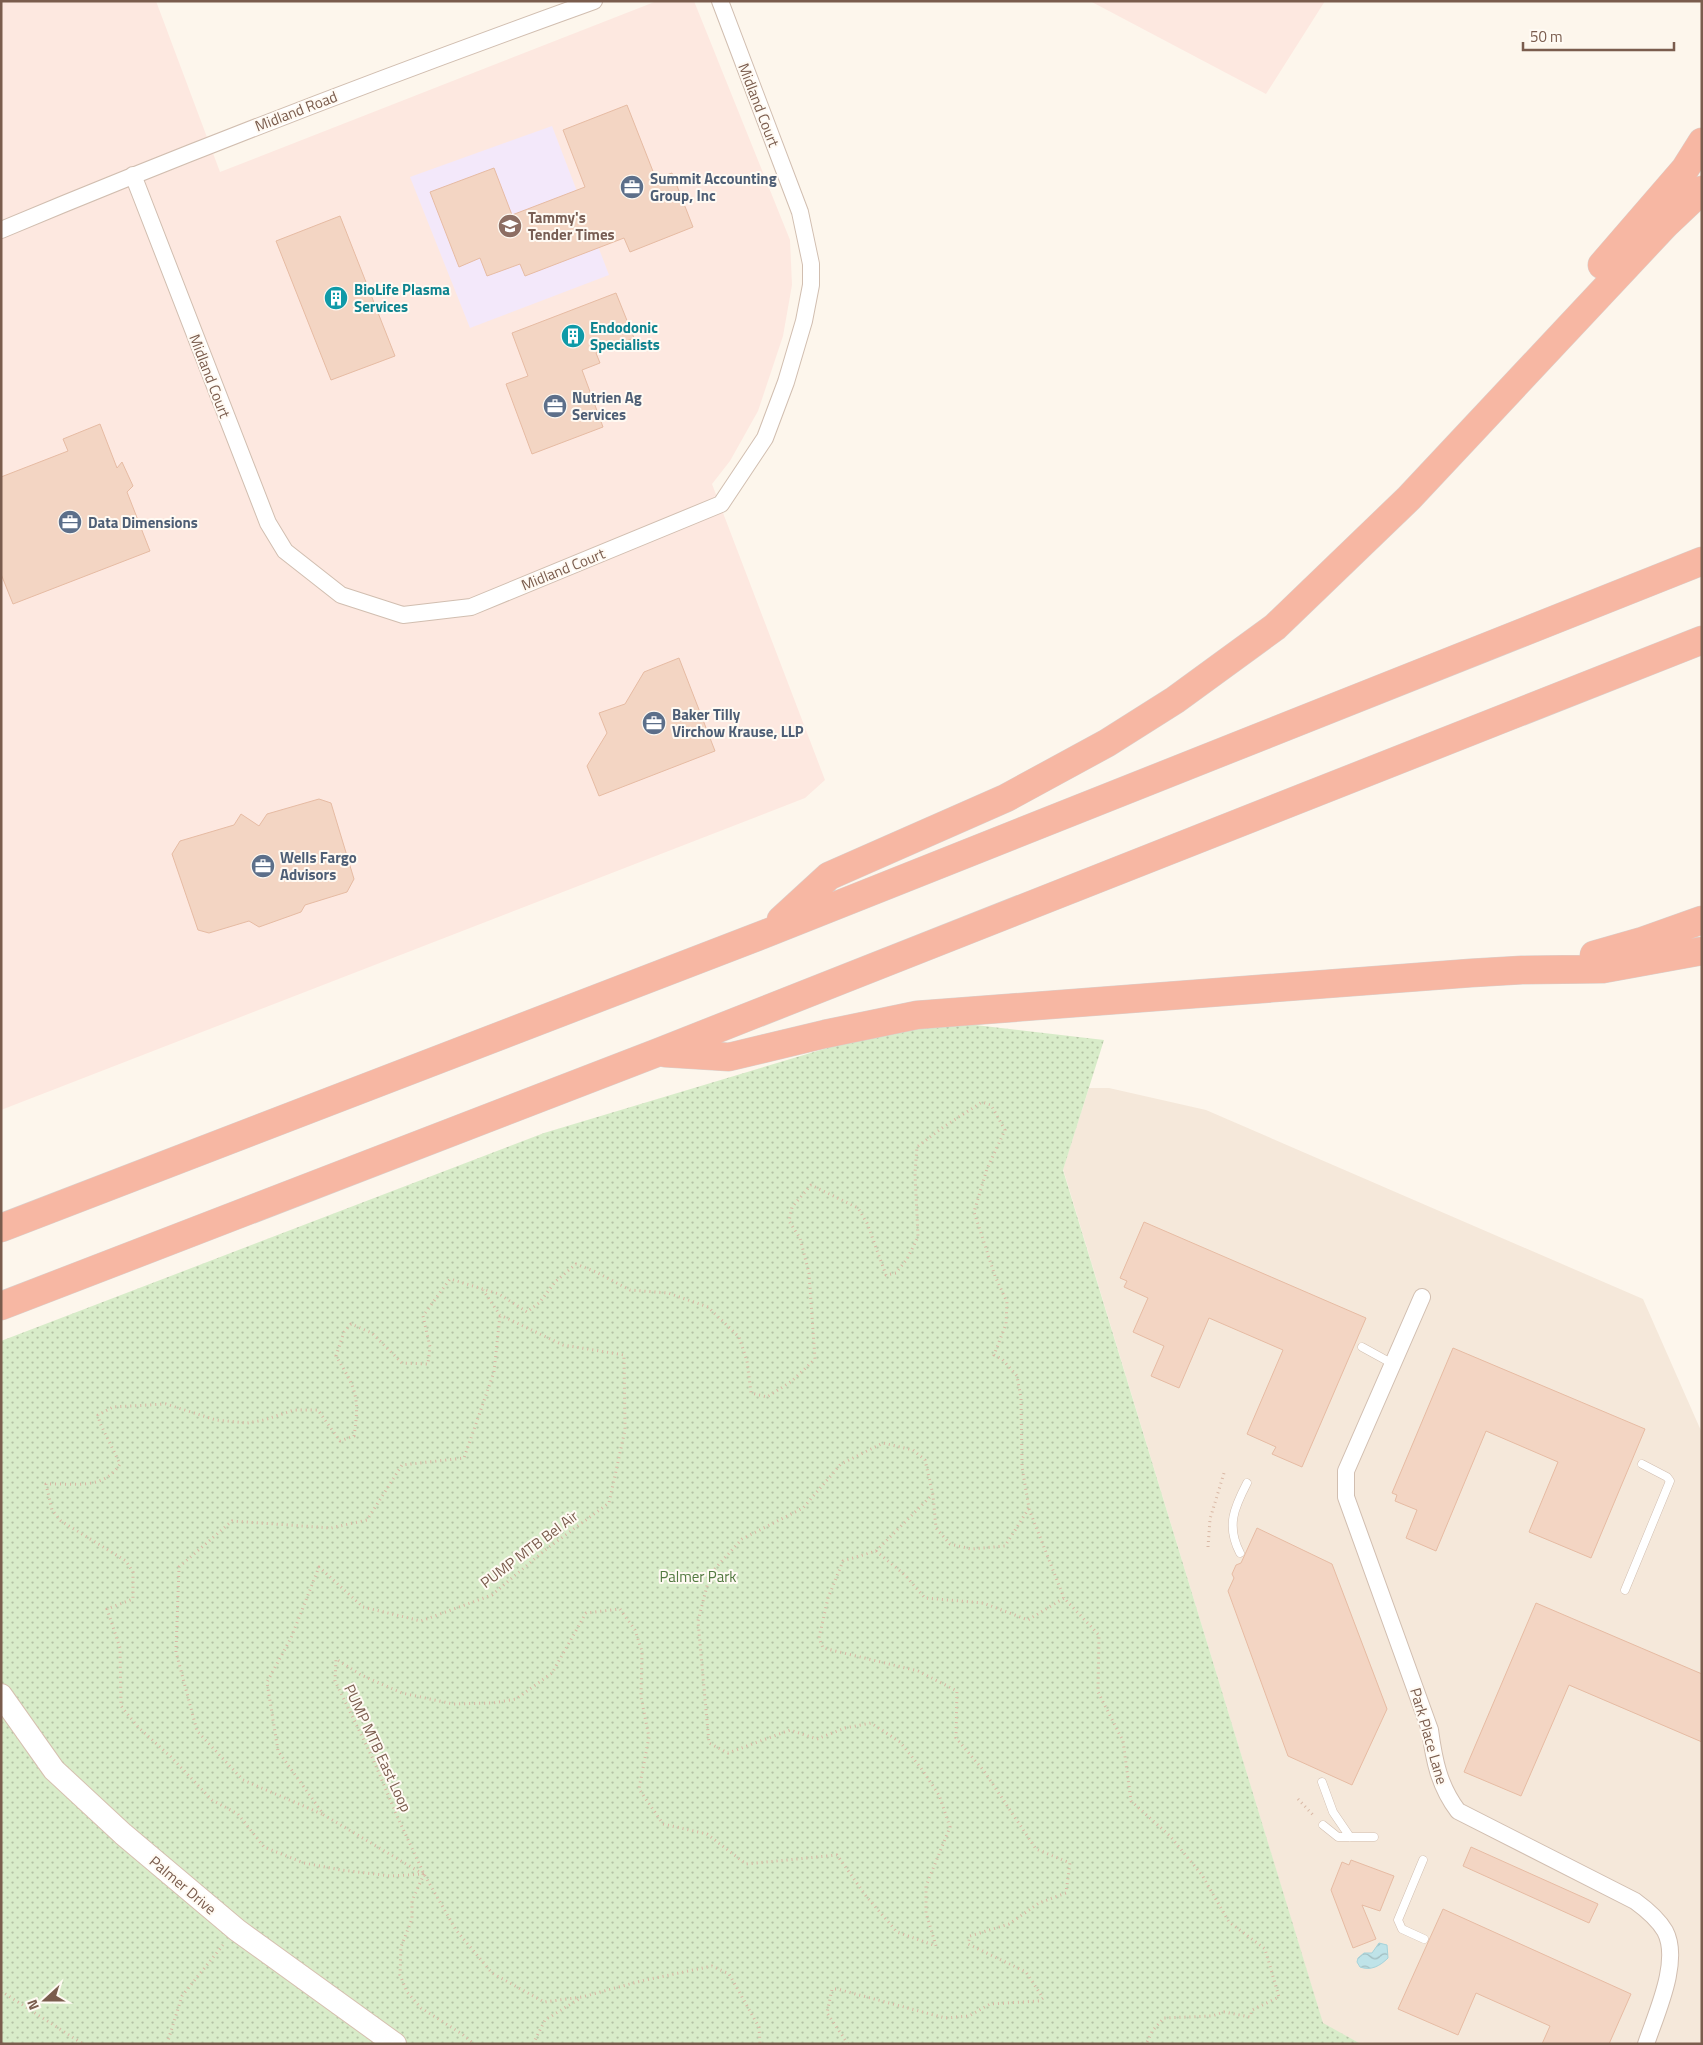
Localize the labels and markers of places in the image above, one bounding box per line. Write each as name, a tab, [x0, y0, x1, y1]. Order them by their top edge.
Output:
place label: Summit Accounting Group, Inc	[650, 167, 777, 207]
office icon: Summit Accounting Group, Inc	[619, 174, 645, 200]
place label: Tammy's Tender Times	[528, 206, 615, 246]
school or university icon: Tammy's Tender Times	[497, 213, 523, 239]
place label: BioLife Plasma Services	[354, 278, 450, 318]
building icon: BioLife Plasma Services	[323, 285, 349, 311]
place label: Endodonic Specialists	[590, 316, 660, 356]
building icon: Endodonic Specialists	[560, 323, 586, 349]
place label: Nutrien Ag Services	[572, 386, 642, 426]
office icon: Nutrien Ag Services	[542, 393, 568, 419]
office icon: Data Dimensions	[57, 509, 83, 535]
place label: Data Dimensions	[88, 511, 198, 534]
place label: Baker Tilly Virchow Krause, LLP	[672, 703, 804, 743]
office icon: Baker Tilly Virchow Krause, LLP	[641, 710, 667, 736]
place label: Wells Fargo Advisors	[280, 846, 357, 886]
office icon: Wells Fargo Advisors	[250, 853, 276, 879]

